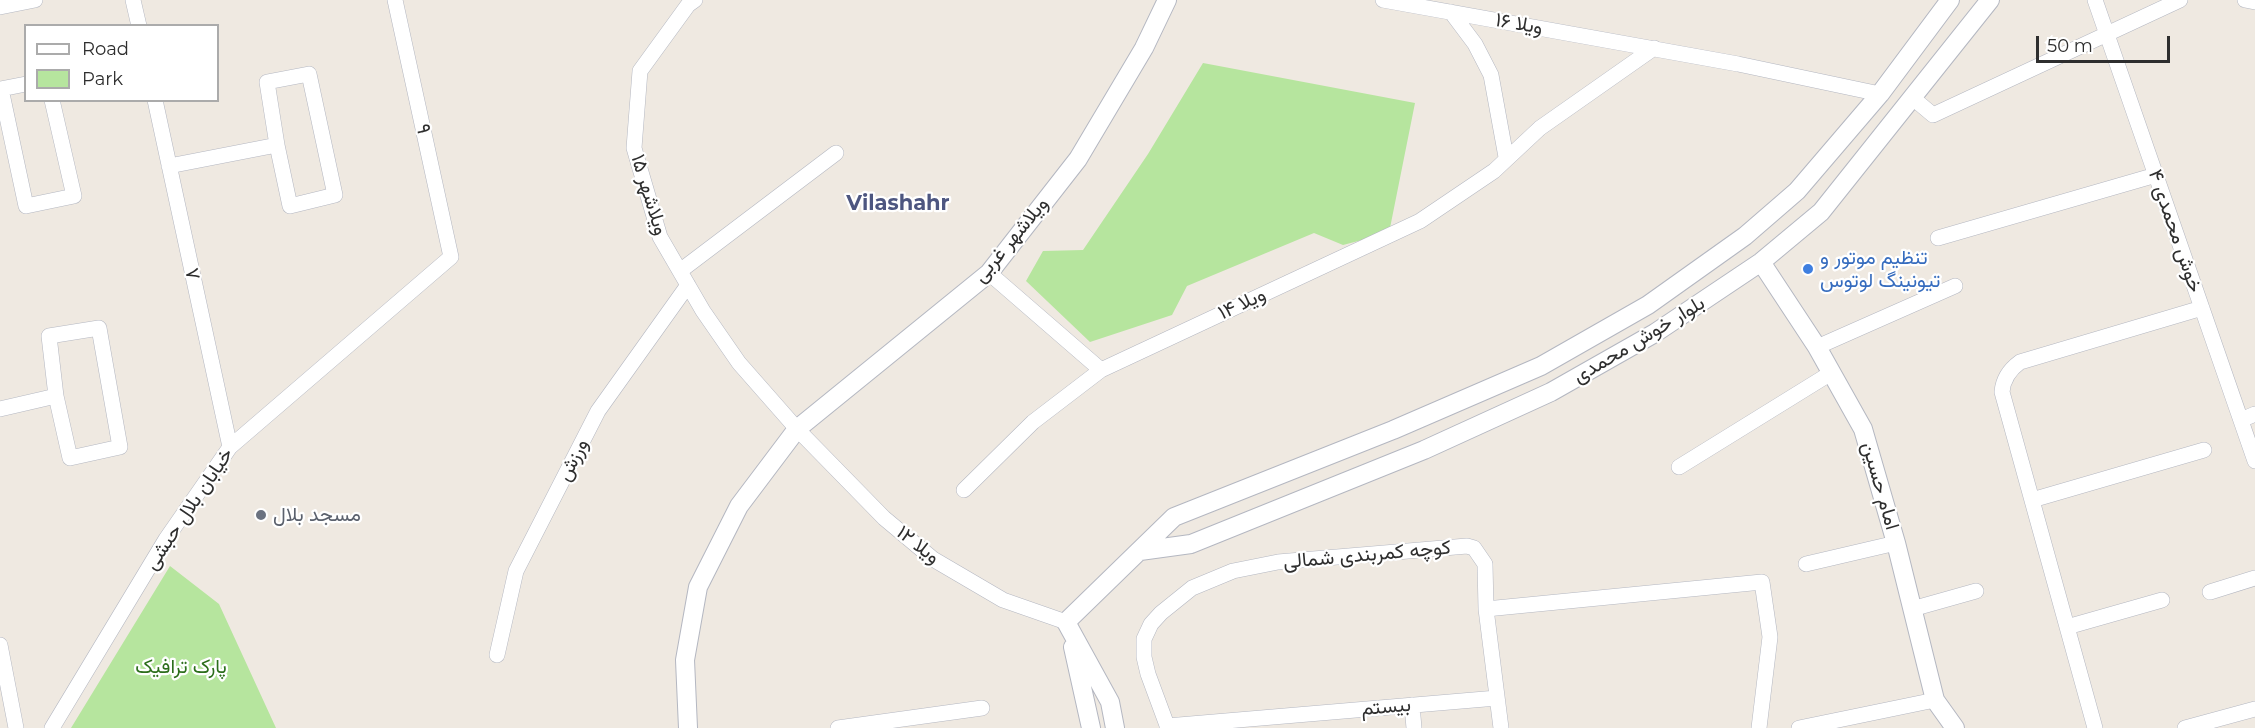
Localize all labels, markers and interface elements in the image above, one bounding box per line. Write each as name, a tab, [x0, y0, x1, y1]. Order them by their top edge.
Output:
street label: ۱۶ ویلا	[1493, 8, 1545, 40]
legend	[24, 24, 219, 102]
scale bar	[2039, 24, 2172, 62]
text: 50 m	[2047, 35, 2093, 57]
text: Road	[82, 38, 129, 60]
text: Park	[82, 68, 123, 90]
street label: ۹	[410, 122, 436, 136]
street label: ویلاشهر ۱۵	[625, 152, 673, 238]
street label: خوش محمدی ۴	[2143, 166, 2207, 296]
district label: Vilashahr	[846, 191, 950, 217]
street label: ویلاشهر غربی	[968, 192, 1054, 288]
place label: تنظیم موتور و تیونینگ لوتوس	[1820, 246, 1940, 293]
marker: تنظیم موتور و تیونینگ لوتوس	[1801, 262, 1815, 276]
street label: ۷	[179, 266, 205, 282]
street label: ۱۴ ویلا	[1214, 283, 1270, 325]
street label: بلوار خوش محمدی	[1569, 291, 1709, 389]
street label: ورزش	[552, 435, 594, 485]
street label: امام حسین	[1856, 439, 1904, 533]
street label: خیابان بلال حبشی	[139, 443, 239, 575]
place label: مسجد بلال	[273, 503, 361, 527]
marker: مسجد بلال	[254, 508, 268, 522]
street label: ویلا ۱۲	[891, 521, 945, 569]
street label: کوچه کمربندی شمالی	[1282, 536, 1452, 574]
park label: پارک ترافیک	[135, 655, 227, 679]
street label: بیستم	[1360, 693, 1412, 721]

